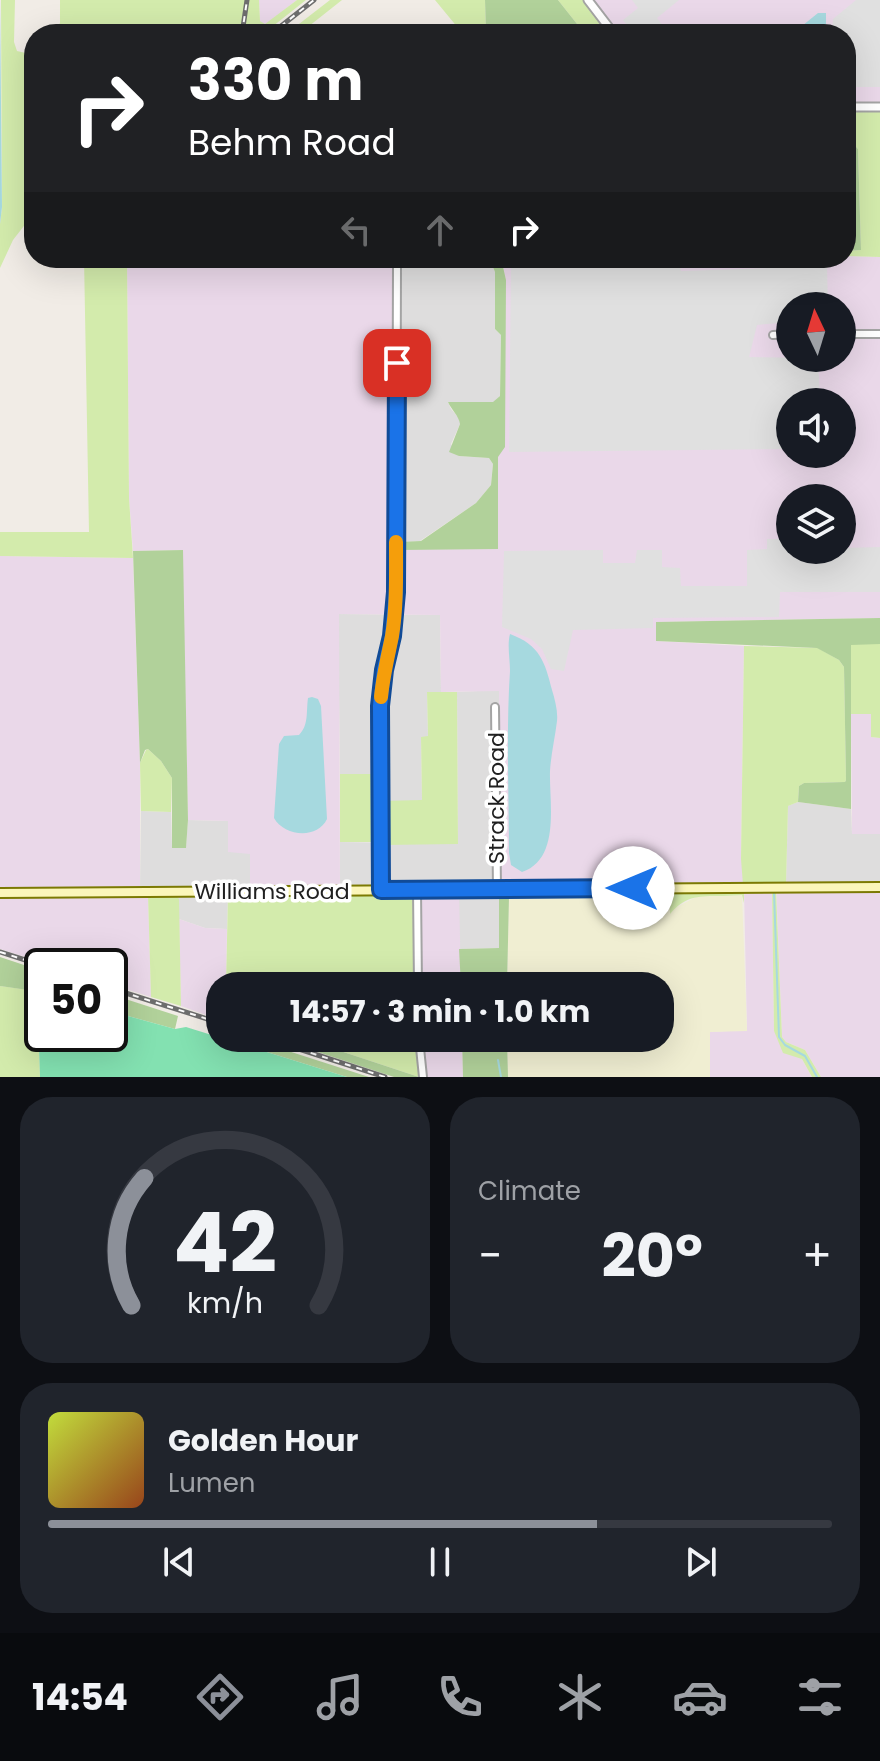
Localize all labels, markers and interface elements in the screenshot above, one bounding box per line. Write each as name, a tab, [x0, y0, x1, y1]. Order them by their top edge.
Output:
text: 330 m	[188, 41, 363, 120]
icon: right	[56, 56, 160, 160]
text: Behm Road	[188, 117, 396, 168]
icon: left	[334, 208, 378, 252]
icon: ahead	[418, 208, 462, 252]
icon: right	[502, 208, 546, 252]
north arrow	[776, 292, 856, 372]
map controls	[776, 292, 856, 564]
pin	[363, 329, 431, 397]
icon: arrive	[375, 341, 419, 385]
button: sound	[776, 388, 856, 468]
button: layers	[776, 484, 856, 564]
street label: Strack Road	[481, 732, 512, 864]
position arrow	[591, 846, 675, 930]
street label: Williams Road	[194, 876, 350, 907]
speed limit sign: 50	[24, 948, 128, 1052]
text: 14:57 · 3 min · 1.0 km	[290, 990, 590, 1033]
text: Climate	[478, 1173, 581, 1209]
text: 42	[173, 1185, 277, 1301]
text: 20°	[602, 1214, 703, 1298]
text: −	[478, 1225, 502, 1286]
text: +	[802, 1225, 832, 1286]
text: km/h	[187, 1283, 263, 1323]
text: Golden Hour	[168, 1419, 358, 1462]
text: Lumen	[168, 1465, 255, 1501]
icon: previous	[157, 1540, 201, 1584]
icon: pause	[418, 1540, 462, 1584]
icon: next	[679, 1540, 723, 1584]
icon: directions	[192, 1669, 248, 1725]
icon: music	[312, 1669, 368, 1725]
icon: phone	[432, 1669, 488, 1725]
icon: climate	[552, 1669, 608, 1725]
icon: car	[672, 1669, 728, 1725]
icon: filters	[792, 1669, 848, 1725]
text: 14:54	[32, 1672, 128, 1723]

